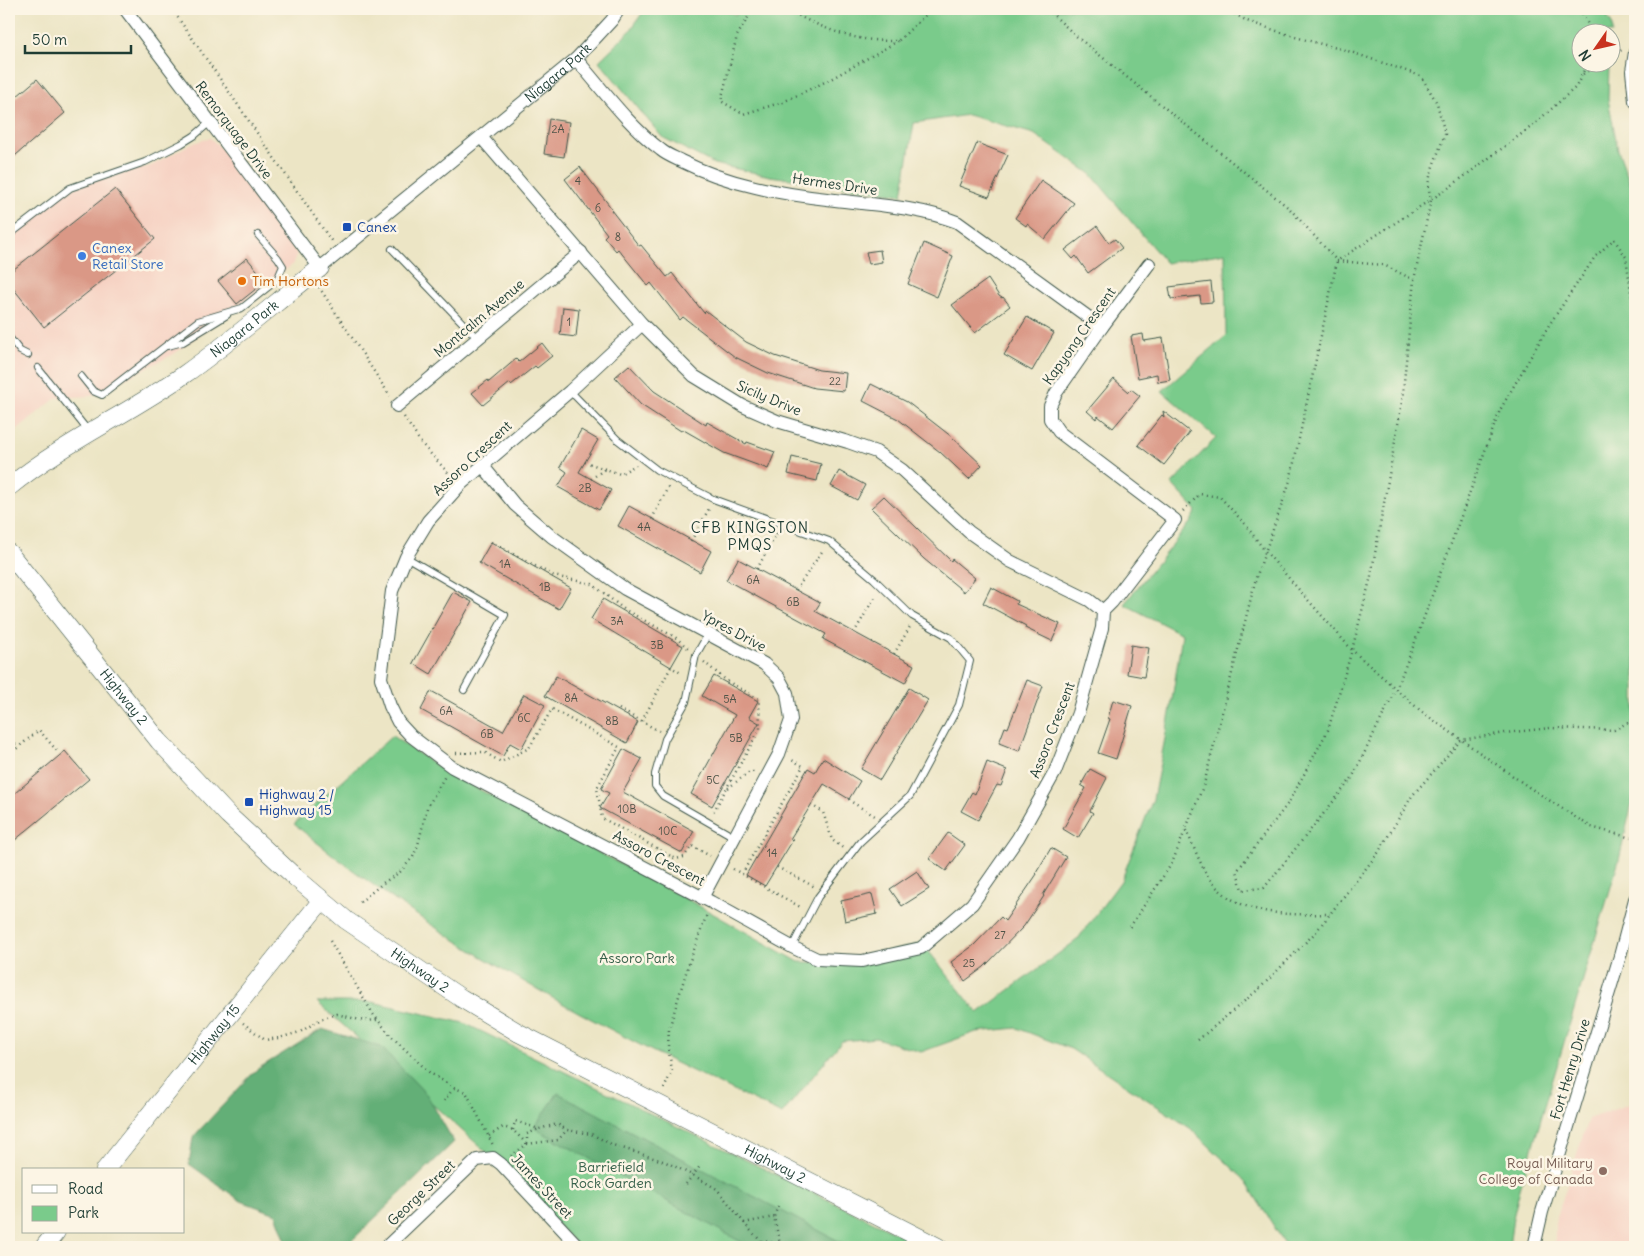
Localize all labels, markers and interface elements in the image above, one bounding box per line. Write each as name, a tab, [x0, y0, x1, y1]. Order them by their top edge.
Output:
scale bar	[25, 22, 131, 54]
north arrow	[1572, 22, 1622, 72]
text: 50 m	[32, 30, 67, 49]
street label: Niagara Park	[521, 39, 595, 106]
text: N	[1575, 46, 1595, 64]
street label: Remorquage Drive	[191, 78, 277, 182]
house number: 2A	[551, 122, 565, 136]
street label: Hermes Drive	[791, 169, 879, 199]
house number: 4	[575, 174, 581, 188]
house number: 6	[595, 201, 601, 215]
place label: Canex	[357, 218, 397, 236]
marker: Canex	[341, 221, 353, 233]
house number: 8	[615, 230, 621, 244]
place label: Canex Retail Store	[92, 239, 163, 273]
marker: Canex Retail Store	[76, 250, 88, 262]
place label: Tim Hortons	[252, 272, 329, 290]
marker: Tim Hortons	[236, 275, 248, 287]
street label: Montcalm Avenue	[430, 275, 528, 361]
street label: Kapyong Crescent	[1039, 283, 1120, 388]
street label: Niagara Park	[207, 296, 282, 361]
house number: 1	[567, 315, 571, 329]
house number: 22	[829, 374, 841, 388]
street label: Sicily Drive	[734, 376, 804, 420]
street label: Assoro Crescent	[429, 417, 516, 499]
house number: 2B	[578, 481, 592, 495]
district label: CFB KINGSTON PMQS	[691, 518, 809, 554]
house number: 4A	[637, 520, 651, 534]
house number: 1A	[499, 557, 511, 571]
house number: 6A	[746, 573, 760, 587]
house number: 1B	[539, 580, 551, 594]
house number: 6B	[786, 595, 800, 609]
street label: Ypres Drive	[699, 606, 769, 656]
house number: 3A	[610, 614, 624, 628]
house number: 3B	[650, 638, 664, 652]
street label: Highway 2	[96, 665, 152, 729]
street label: Assoro Crescent	[1025, 679, 1079, 781]
house number: 8A	[564, 691, 578, 705]
house number: 5A	[723, 692, 737, 706]
house number: 6A	[439, 704, 453, 718]
house number: 6C	[517, 711, 531, 725]
house number: 8B	[605, 714, 619, 728]
house number: 6B	[480, 727, 494, 741]
house number: 5B	[729, 731, 743, 745]
house number: 5C	[706, 773, 720, 787]
place label: Highway 2 / Highway 15	[259, 785, 334, 819]
marker: Highway 2 / Highway 15	[243, 796, 255, 808]
house number: 10B	[618, 802, 636, 816]
house number: 10C	[659, 824, 677, 838]
street label: Assoro Crescent	[610, 826, 708, 890]
house number: 14	[767, 846, 777, 860]
house number: 27	[994, 928, 1006, 942]
street label: Highway 2	[387, 944, 453, 997]
park label: Assoro Park	[599, 949, 675, 967]
house number: 25	[963, 956, 975, 970]
street label: Highway 15	[184, 1000, 244, 1068]
street label: Fort Henry Drive	[1546, 1016, 1594, 1122]
street label: Highway 2	[741, 1141, 809, 1187]
street label: James Street	[507, 1150, 577, 1222]
place label: Royal Military College of Canada	[1478, 1154, 1593, 1188]
street label: George Street	[383, 1156, 459, 1230]
park label: Barriefield Rock Garden	[570, 1158, 652, 1192]
marker: Royal Military College of Canada	[1597, 1165, 1609, 1177]
legend	[22, 1168, 185, 1234]
text: Road	[68, 1179, 103, 1198]
text: Park	[68, 1203, 99, 1222]

